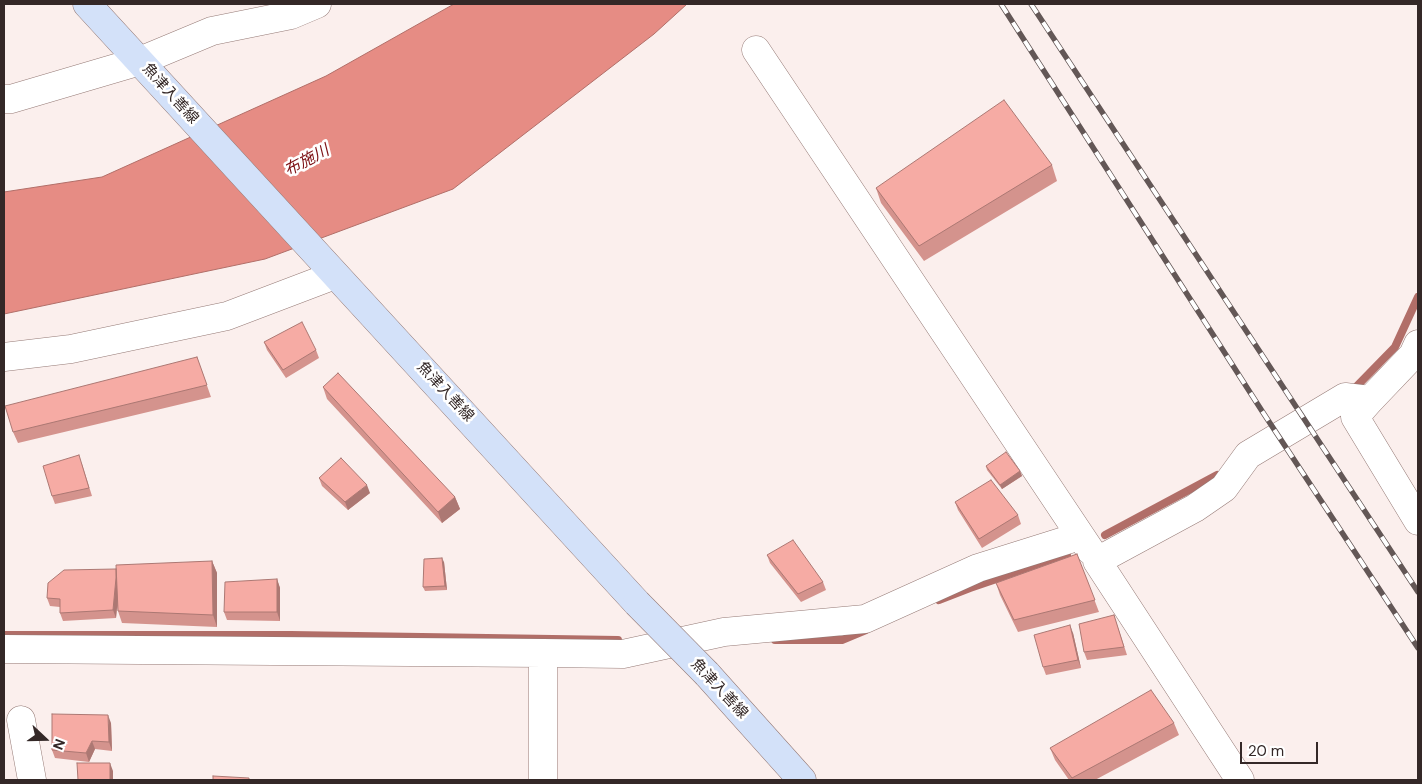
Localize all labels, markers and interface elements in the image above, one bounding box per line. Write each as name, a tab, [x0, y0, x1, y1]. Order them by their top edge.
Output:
street label: 魚津入善線	[138, 60, 202, 128]
water label: 布施川	[281, 141, 333, 181]
street label: 魚津入善線	[413, 358, 477, 426]
street label: 魚津入善線	[687, 655, 751, 723]
north arrow	[20, 714, 70, 764]
scale bar	[1242, 732, 1320, 764]
text: N	[49, 736, 69, 752]
text: 20 m	[1248, 741, 1284, 761]

